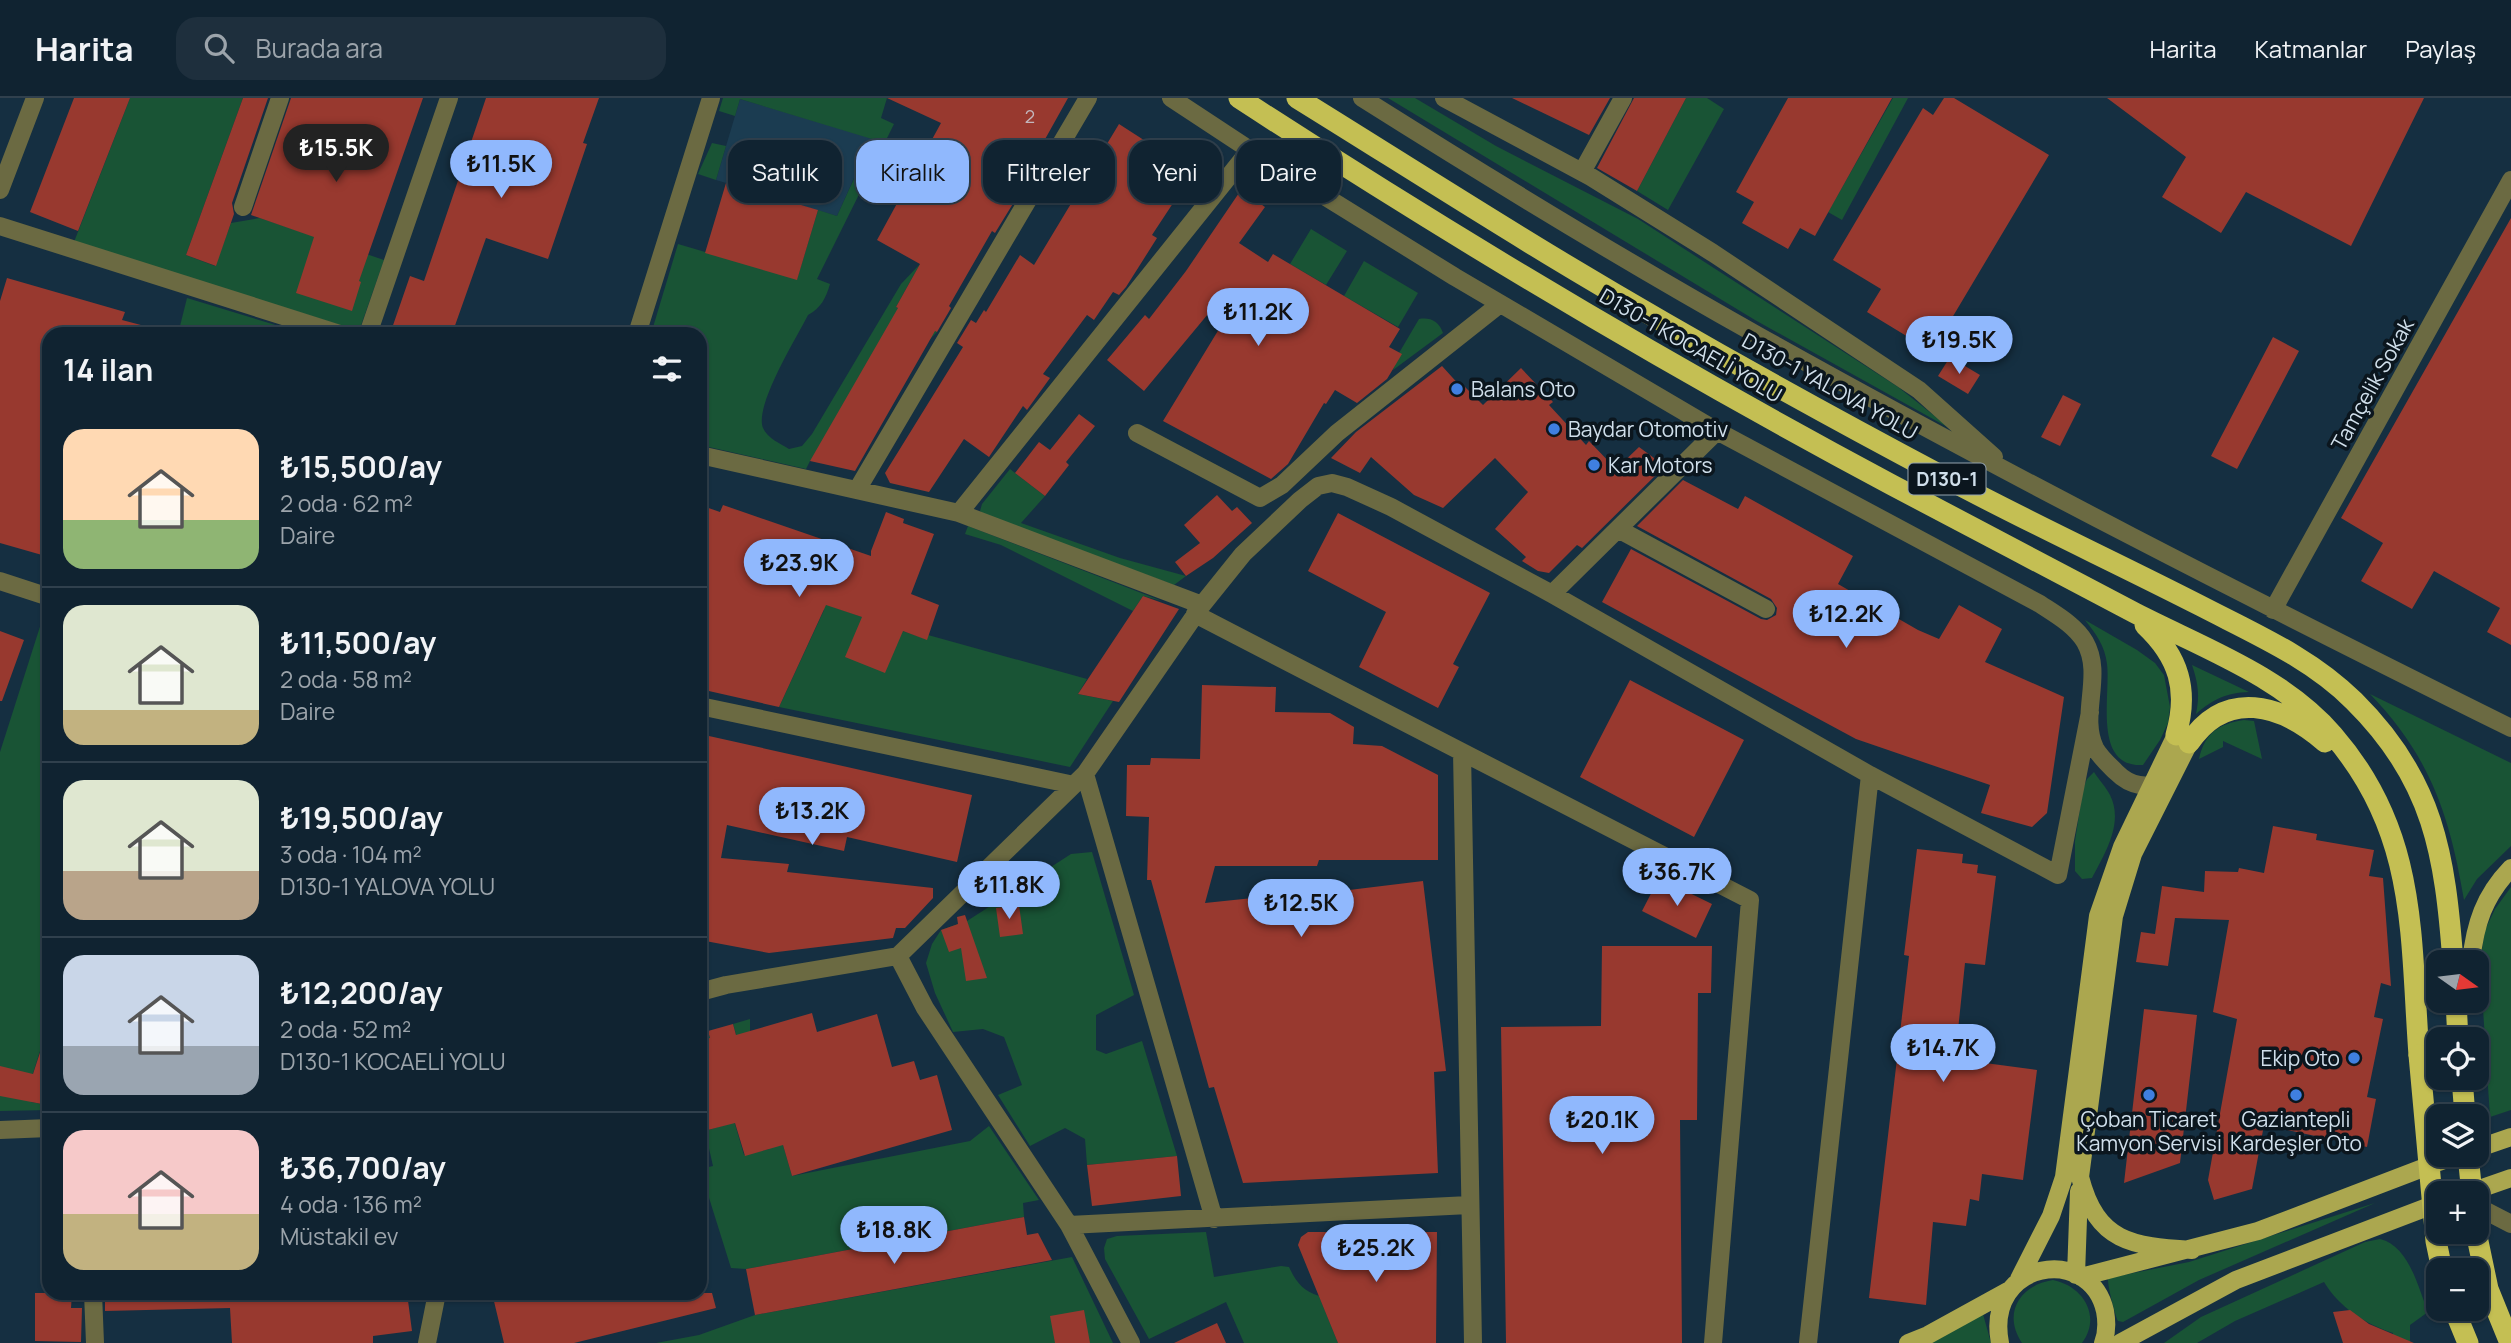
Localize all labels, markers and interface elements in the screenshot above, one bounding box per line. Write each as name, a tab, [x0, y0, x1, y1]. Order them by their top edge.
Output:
search box	[176, 17, 666, 80]
text: Harita	[35, 26, 134, 71]
icon: search	[200, 29, 238, 67]
text: Burada ara	[256, 30, 383, 66]
text: Harita	[2150, 32, 2217, 65]
text: Katmanlar	[2255, 32, 2367, 65]
text: Paylaş	[2405, 32, 2476, 65]
house number: 2	[1025, 104, 1035, 128]
pin: ₺15.5K	[279, 125, 393, 184]
text: ₺15.5K	[299, 131, 373, 163]
pin: ₺11.5K	[444, 140, 558, 200]
chip: Satılık	[728, 140, 842, 203]
chip: Kiralık	[856, 140, 969, 203]
chip: Filtreler	[983, 140, 1115, 203]
chip: Yeni	[1129, 140, 1222, 203]
chip: Daire	[1236, 140, 1341, 203]
text: ₺11.5K	[466, 147, 536, 179]
street label: D130-1 KOCAELİ YOLU	[1595, 281, 1787, 409]
pin: ₺11.2K	[1201, 288, 1315, 348]
text: ₺11.2K	[1223, 295, 1293, 327]
street label: Tamçelik Sokak	[2324, 313, 2420, 455]
pin: ₺19.5K	[1902, 316, 2016, 376]
text: ₺19.5K	[1922, 323, 1996, 355]
street label: D130-1 YALOVA YOLU	[1737, 326, 1923, 446]
text: 14 ilan	[63, 349, 153, 390]
icon: filters	[648, 350, 686, 388]
place label: Balans Oto	[1471, 375, 1575, 403]
marker: Balans Oto	[1449, 381, 1465, 397]
place label: Baydar Otomotiv	[1568, 415, 1729, 443]
marker: Baydar Otomotiv	[1546, 421, 1562, 437]
text: ₺15,500/ay	[280, 446, 442, 487]
place label: Kar Motors	[1608, 451, 1713, 479]
icon: home	[119, 457, 203, 541]
marker: Kar Motors	[1586, 457, 1602, 473]
road number: D130-1	[1909, 464, 1986, 494]
text: 2 oda · 62 m²	[280, 487, 413, 519]
text: Daire	[280, 519, 335, 551]
pin: ₺23.9K	[742, 540, 856, 599]
text: ₺23.9K	[760, 546, 838, 578]
pin: ₺12.2K	[1789, 590, 1903, 650]
text: ₺12.2K	[1809, 597, 1883, 629]
text: ₺11,500/ay	[280, 622, 436, 663]
icon: home	[119, 633, 203, 717]
text: 2 oda · 58 m²	[280, 663, 412, 695]
text: Daire	[280, 695, 335, 727]
pin: ₺13.2K	[755, 788, 869, 847]
text: ₺13.2K	[775, 794, 849, 826]
text: ₺19,500/ay	[280, 797, 443, 838]
icon: home	[119, 808, 203, 892]
text: 3 oda · 104 m²	[280, 838, 422, 870]
pin: ₺36.7K	[1620, 848, 1734, 908]
text: ₺36.7K	[1639, 855, 1715, 887]
pin: ₺11.8K	[952, 862, 1066, 921]
text: ₺11.8K	[974, 868, 1044, 900]
text: D130-1 YALOVA YOLU	[280, 870, 495, 902]
pin: ₺12.5K	[1244, 880, 1358, 939]
text: ₺12.5K	[1264, 886, 1338, 918]
north arrow	[2426, 950, 2488, 1013]
map controls	[2426, 950, 2489, 1321]
text: ₺12,200/ay	[280, 972, 443, 1013]
icon: home	[119, 983, 203, 1067]
text: 2 oda · 52 m²	[280, 1013, 411, 1045]
pin: ₺14.7K	[1886, 1024, 2000, 1084]
button: locate	[2426, 1027, 2489, 1090]
text: ₺14.7K	[1907, 1031, 1979, 1063]
place label: Ekip Oto	[2260, 1044, 2340, 1072]
text: D130-1 KOCAELİ YOLU	[280, 1045, 506, 1077]
marker: Ekip Oto	[2346, 1050, 2362, 1066]
marker: Çoban Ticaret Kamyon Servisi	[2141, 1087, 2157, 1103]
marker: Gaziantepli Kardeşler Oto	[2288, 1087, 2304, 1103]
pin: ₺20.1K	[1545, 1096, 1659, 1156]
text: ₺20.1K	[1565, 1103, 1639, 1135]
button: layers	[2426, 1104, 2489, 1167]
place label: Çoban Ticaret Kamyon Servisi	[2076, 1105, 2222, 1157]
place label: Gaziantepli Kardeşler Oto	[2230, 1105, 2362, 1157]
text: ₺36,700/ay	[280, 1147, 446, 1188]
icon: home	[119, 1158, 203, 1242]
button: +	[2426, 1181, 2489, 1244]
text: 4 oda · 136 m²	[280, 1188, 422, 1220]
pin: ₺18.8K	[837, 1206, 951, 1266]
text: ₺18.8K	[856, 1213, 932, 1245]
text: Müstakil ev	[280, 1220, 398, 1252]
pin: ₺25.2K	[1319, 1224, 1433, 1284]
text: ₺25.2K	[1337, 1231, 1415, 1263]
button: −	[2426, 1258, 2489, 1321]

